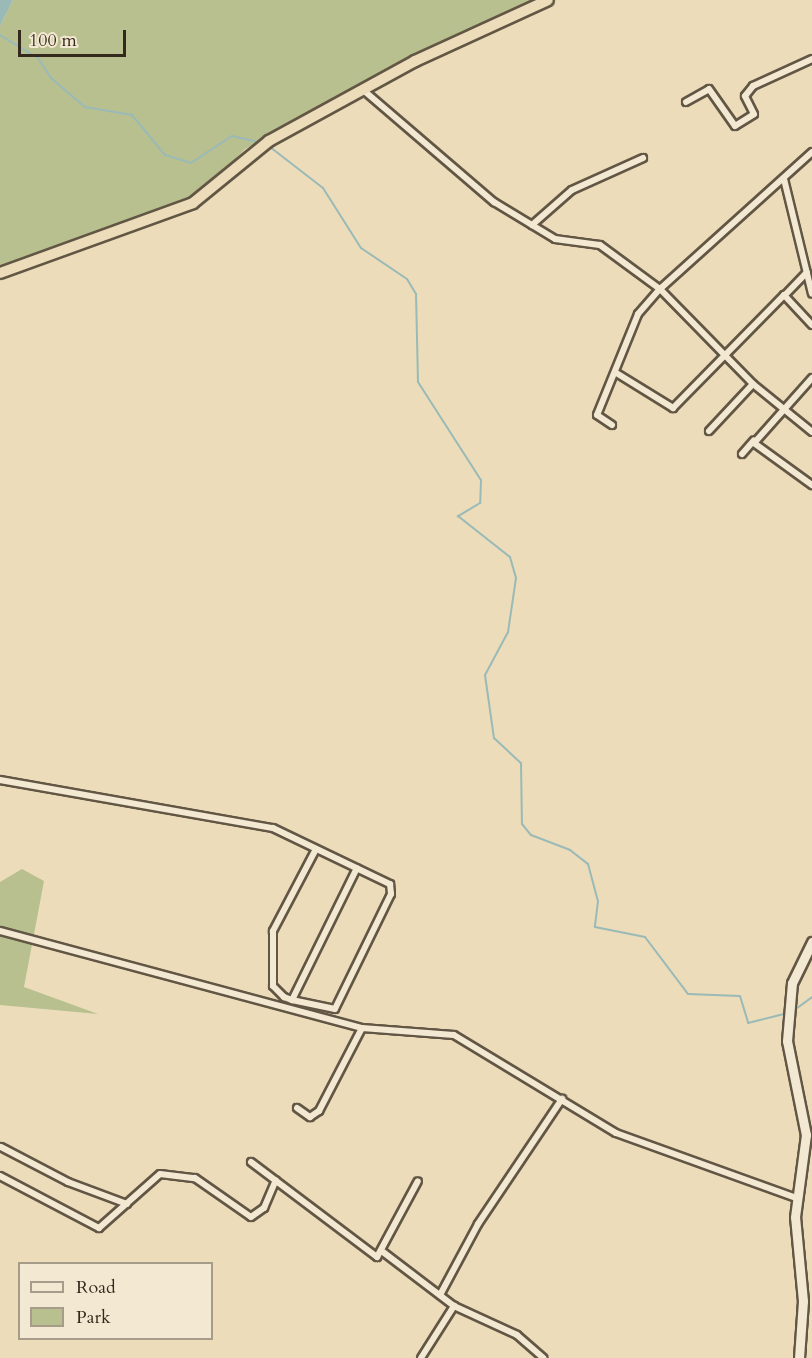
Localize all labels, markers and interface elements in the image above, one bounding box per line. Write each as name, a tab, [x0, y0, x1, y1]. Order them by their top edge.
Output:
scale bar	[21, 18, 129, 56]
text: 100 m	[29, 28, 77, 53]
legend	[18, 1262, 213, 1340]
text: Road	[76, 1275, 116, 1300]
text: Park	[76, 1305, 111, 1330]

